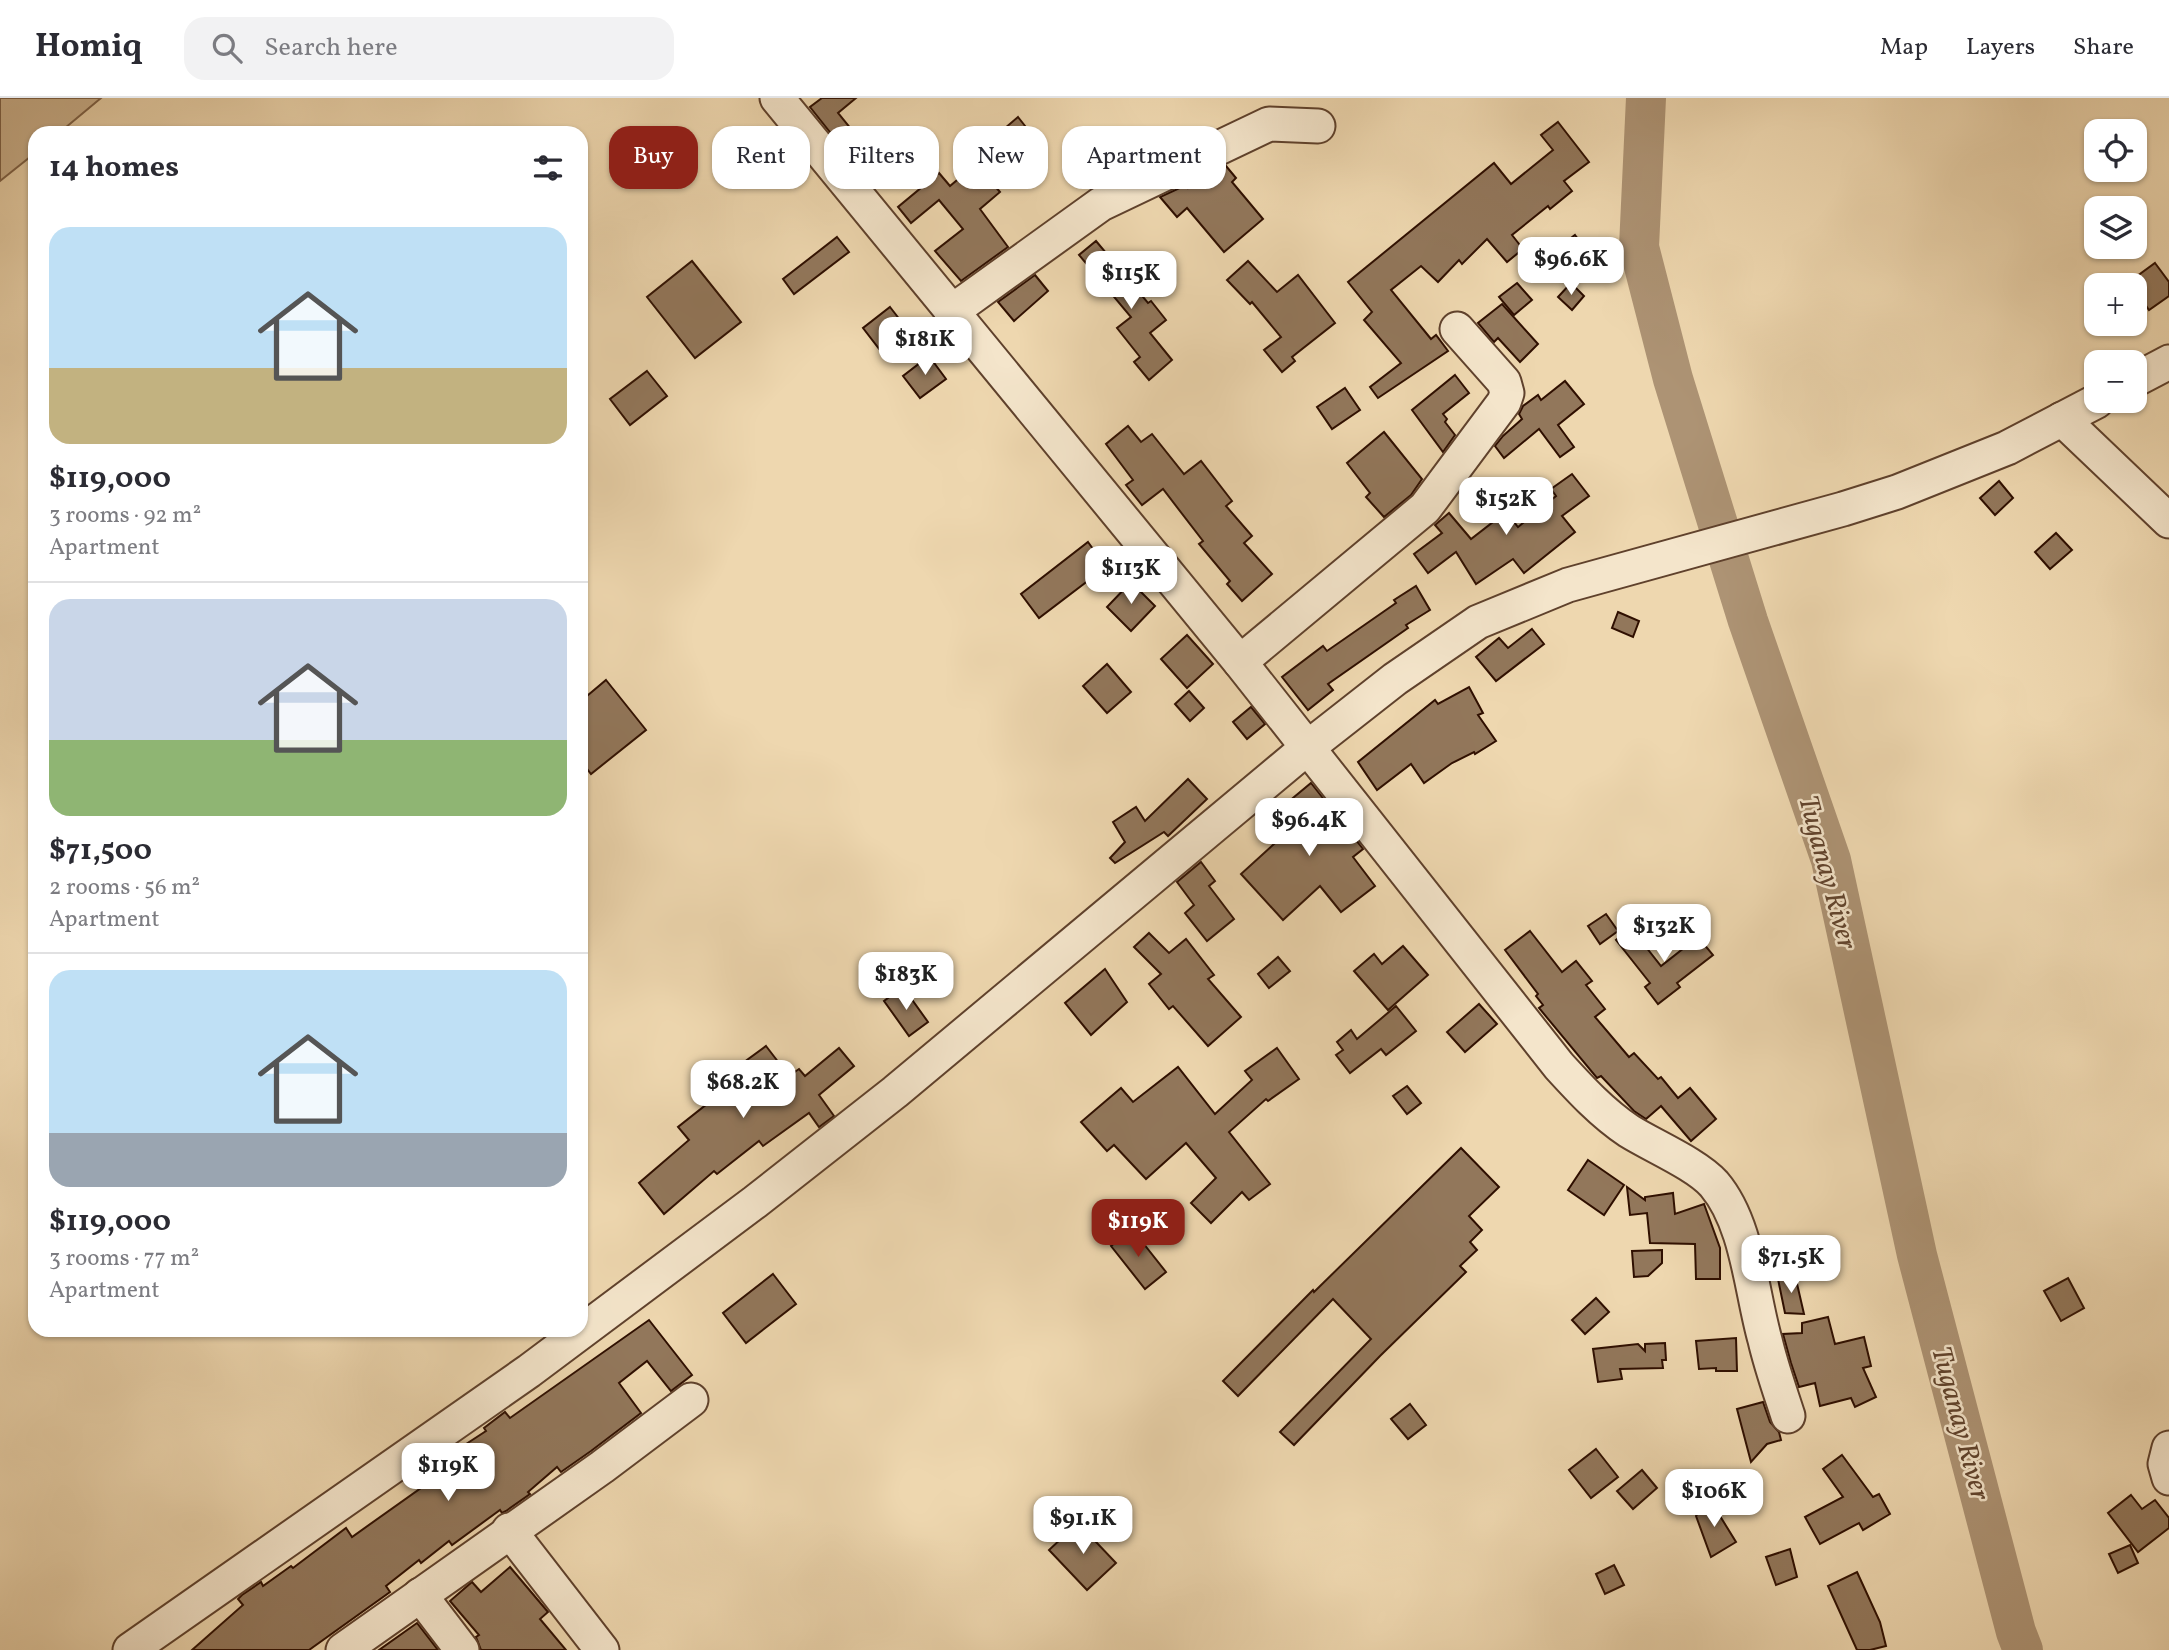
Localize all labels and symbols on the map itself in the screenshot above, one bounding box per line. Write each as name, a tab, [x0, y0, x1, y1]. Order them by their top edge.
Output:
pin: $96.6K	[1514, 238, 1628, 297]
pin: $115K	[1082, 252, 1180, 311]
pin: $181K	[876, 317, 974, 377]
pin: $152K	[1457, 478, 1555, 537]
pin: $113K	[1082, 546, 1180, 606]
water label: Tuganay River	[1787, 791, 1866, 954]
pin: $96.4K	[1252, 798, 1366, 858]
pin: $132K	[1615, 904, 1713, 964]
pin: $183K	[857, 953, 955, 1012]
pin: $68.2K	[686, 1060, 800, 1120]
pin: $119K	[1089, 1200, 1187, 1259]
pin: $71.5K	[1734, 1236, 1848, 1295]
water label: Tuganay River	[1920, 1342, 1999, 1505]
pin: $119K	[399, 1444, 497, 1503]
pin: $106K	[1665, 1470, 1763, 1529]
pin: $91.1K	[1026, 1496, 1140, 1556]

